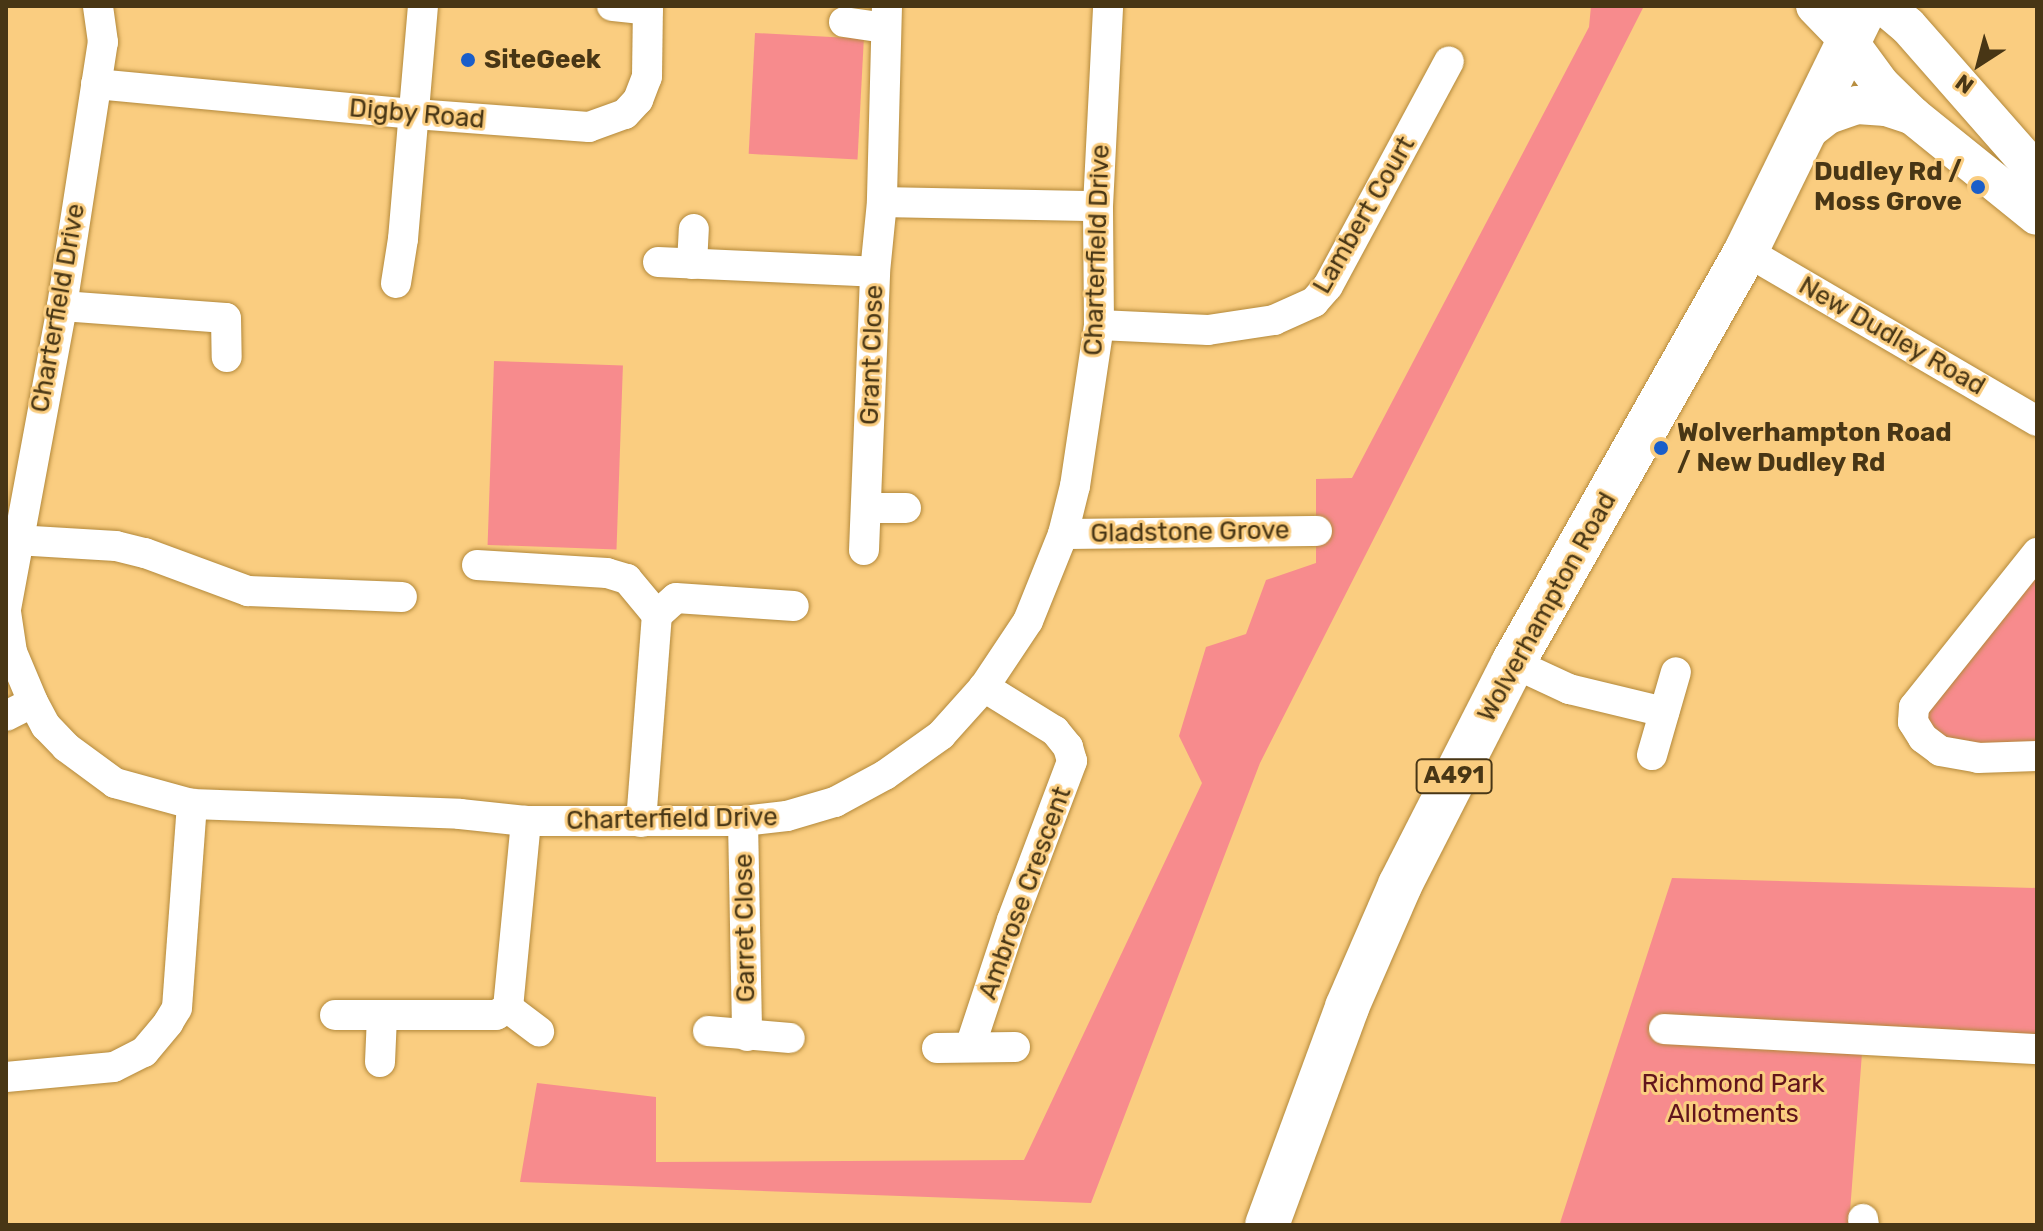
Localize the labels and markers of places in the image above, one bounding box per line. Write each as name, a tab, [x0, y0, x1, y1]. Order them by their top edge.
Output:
place label: SiteGeek	[484, 44, 601, 76]
marker: SiteGeek	[459, 51, 477, 69]
place label: Dudley Rd / Moss Grove	[1813, 156, 1962, 218]
marker: Dudley Rd / Moss Grove	[1969, 178, 1987, 196]
place label: Wolverhampton Road / New Dudley Rd	[1677, 417, 1952, 478]
marker: Wolverhampton Road / New Dudley Rd	[1652, 439, 1670, 457]

